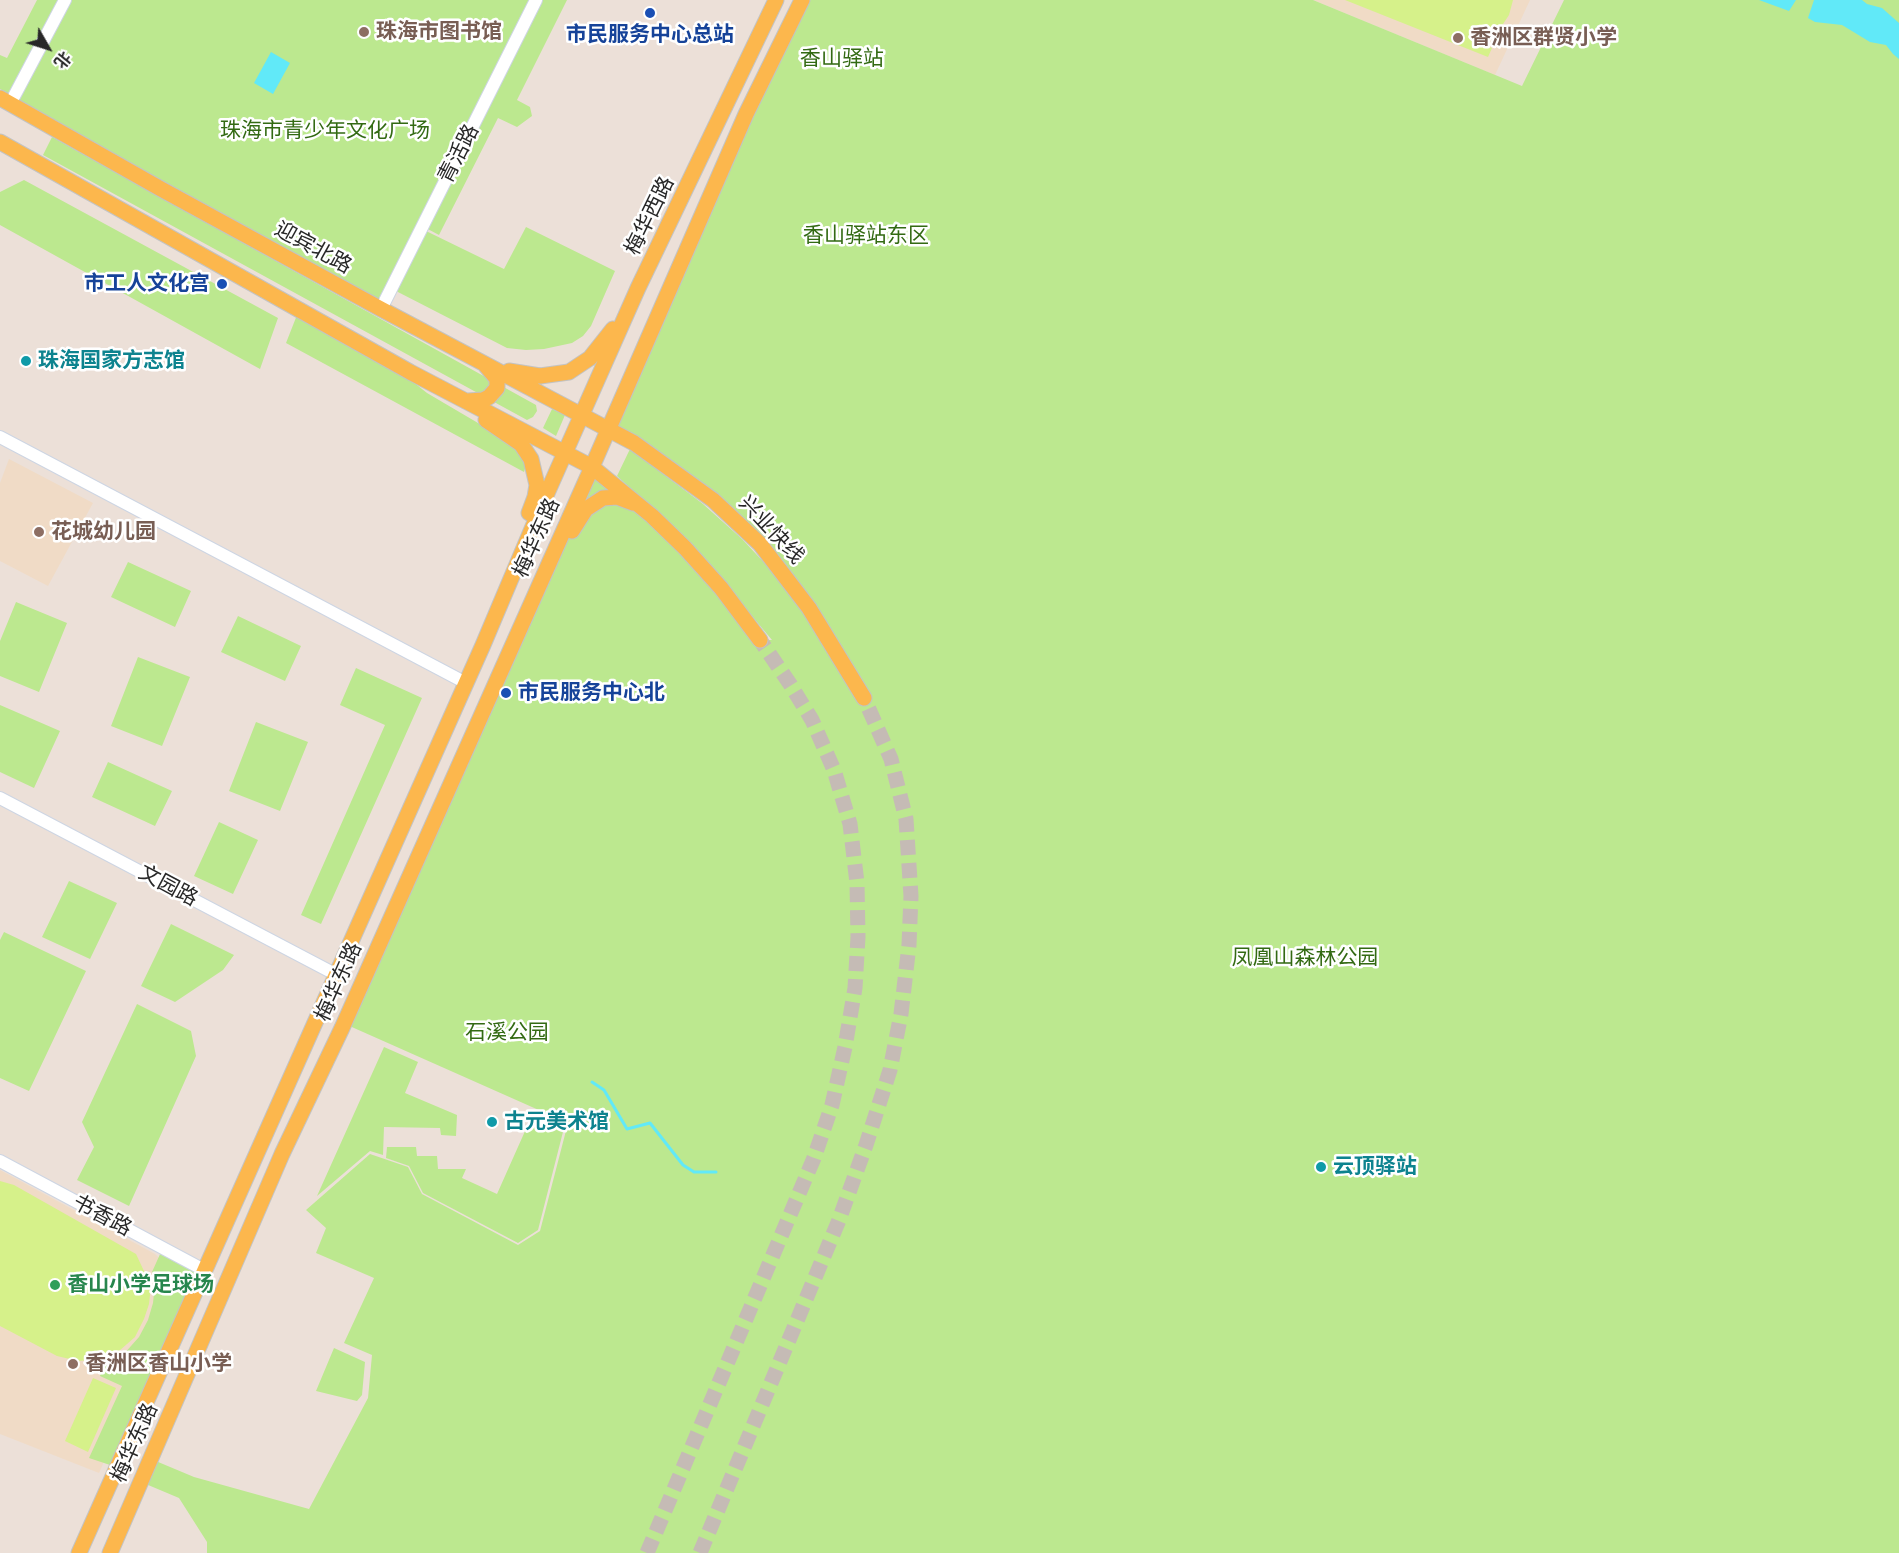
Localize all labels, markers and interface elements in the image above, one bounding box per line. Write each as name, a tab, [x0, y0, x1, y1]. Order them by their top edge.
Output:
marker: 市民服务中心总站	[643, 6, 657, 20]
north arrow	[18, 18, 78, 78]
place label: 珠海市图书馆	[376, 19, 502, 45]
place label: 市民服务中心总站	[566, 22, 734, 48]
marker: 珠海市图书馆	[357, 25, 371, 39]
place label: 香洲区群贤小学	[1470, 25, 1617, 51]
marker: 香洲区群贤小学	[1451, 31, 1465, 45]
park label: 香山驿站	[800, 46, 884, 72]
text: 北	[50, 47, 75, 72]
park label: 珠海市青少年文化广场	[220, 118, 430, 144]
street label: 青活路	[433, 120, 485, 188]
street label: 梅华西路	[620, 173, 680, 259]
street label: 迎宾北路	[270, 217, 356, 279]
park label: 香山驿站东区	[803, 223, 929, 249]
place label: 市工人文化宫	[84, 271, 210, 297]
marker: 市工人文化宫	[215, 277, 229, 291]
place label: 珠海国家方志馆	[38, 348, 185, 374]
marker: 珠海国家方志馆	[19, 354, 33, 368]
street label: 兴业快线	[733, 491, 809, 569]
street label: 梅华东路	[508, 495, 566, 581]
place label: 花城幼儿园	[51, 519, 156, 545]
marker: 花城幼儿园	[32, 525, 46, 539]
place label: 市民服务中心北	[518, 680, 665, 706]
marker: 市民服务中心北	[499, 686, 513, 700]
street label: 文园路	[134, 860, 202, 912]
street label: 梅华东路	[310, 939, 368, 1025]
park label: 凤凰山森林公园	[1232, 945, 1378, 971]
park label: 石溪公园	[465, 1020, 549, 1046]
place label: 古元美术馆	[504, 1109, 609, 1135]
marker: 古元美术馆	[485, 1115, 499, 1129]
place label: 云顶驿站	[1333, 1154, 1417, 1180]
marker: 云顶驿站	[1314, 1160, 1328, 1174]
street label: 书香路	[68, 1190, 136, 1242]
place label: 香山小学足球场	[67, 1272, 214, 1298]
marker: 香山小学足球场	[48, 1278, 62, 1292]
place label: 香洲区香山小学	[85, 1351, 232, 1377]
marker: 香洲区香山小学	[66, 1357, 80, 1371]
street label: 梅华东路	[106, 1400, 164, 1486]

